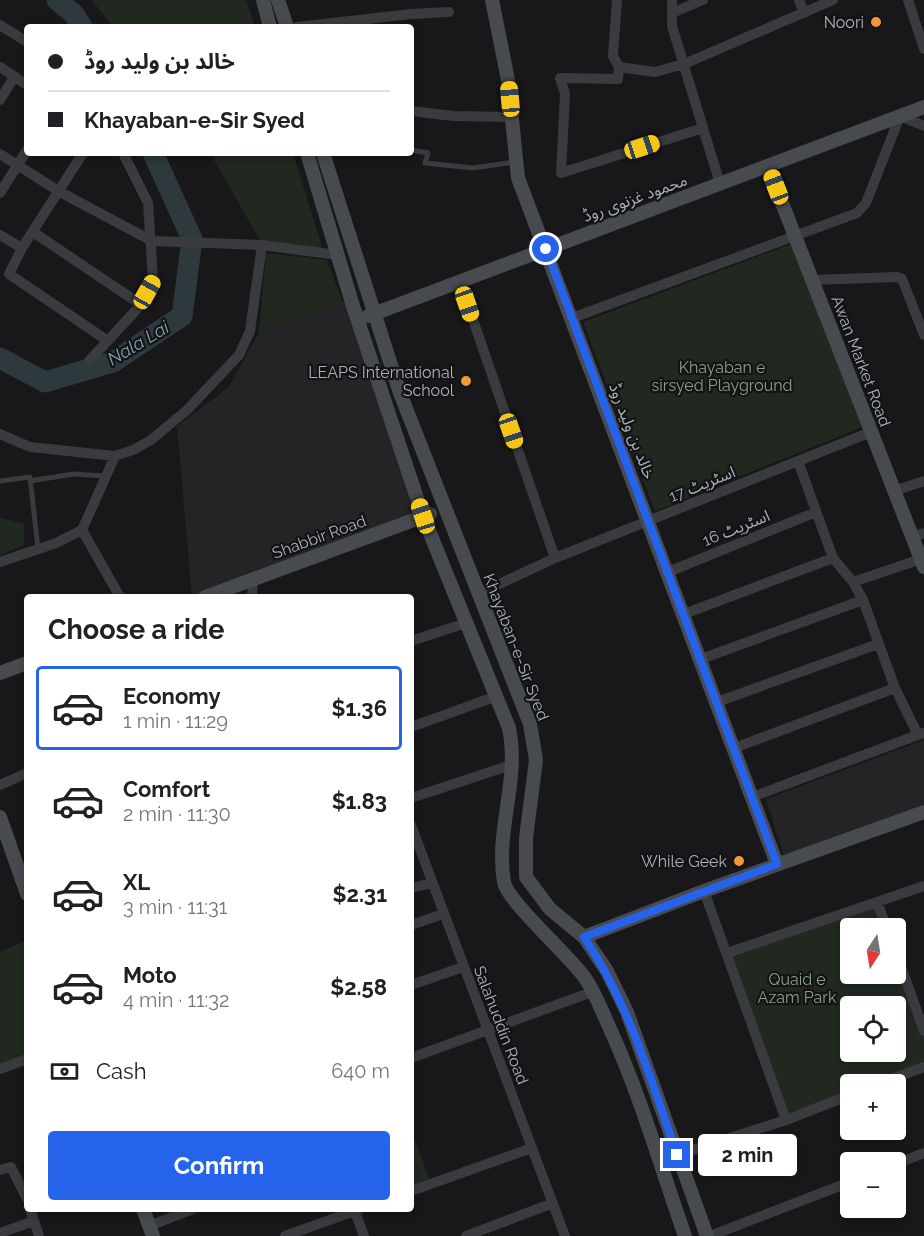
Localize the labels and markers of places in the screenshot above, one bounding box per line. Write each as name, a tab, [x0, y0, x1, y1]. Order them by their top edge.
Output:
place label: Noori	[824, 13, 864, 32]
marker: Noori	[869, 15, 883, 29]
place label: LEAPS International School	[308, 363, 455, 400]
marker: LEAPS International School	[459, 374, 473, 388]
place label: While Geek	[641, 852, 728, 871]
marker: While Geek	[732, 854, 746, 868]

